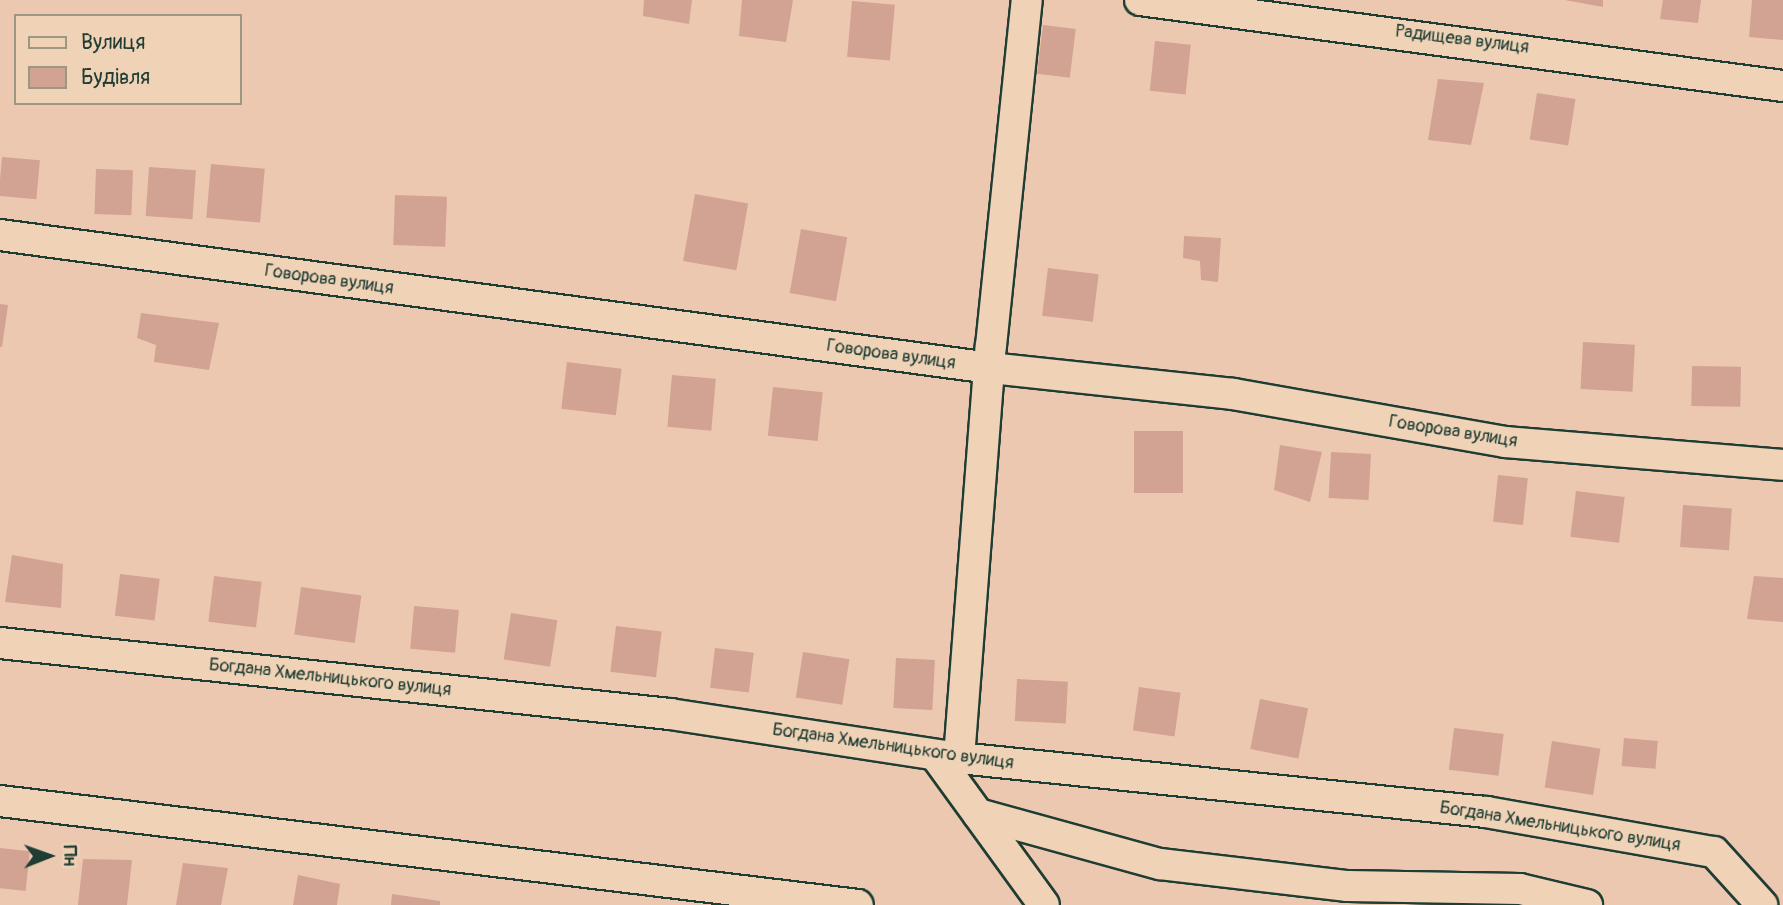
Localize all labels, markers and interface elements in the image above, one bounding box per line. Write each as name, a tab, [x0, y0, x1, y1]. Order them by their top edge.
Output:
legend	[14, 14, 242, 105]
street label: Радищева вулиця	[1394, 21, 1530, 59]
text: Вулиця	[81, 29, 145, 56]
text: Будівля	[81, 64, 150, 91]
street label: Говорова вулиця	[263, 260, 395, 300]
street label: Говорова вулиця	[825, 335, 957, 375]
street label: Говорова вулиця	[1387, 411, 1519, 453]
street label: Богдана Хмельницького вулиця	[208, 655, 452, 701]
street label: Богдана Хмельницького вулиця	[771, 719, 1015, 775]
street label: Богдана Хмельницького вулиця	[1438, 797, 1682, 857]
north arrow	[14, 821, 84, 891]
text: Пн	[58, 845, 82, 866]

